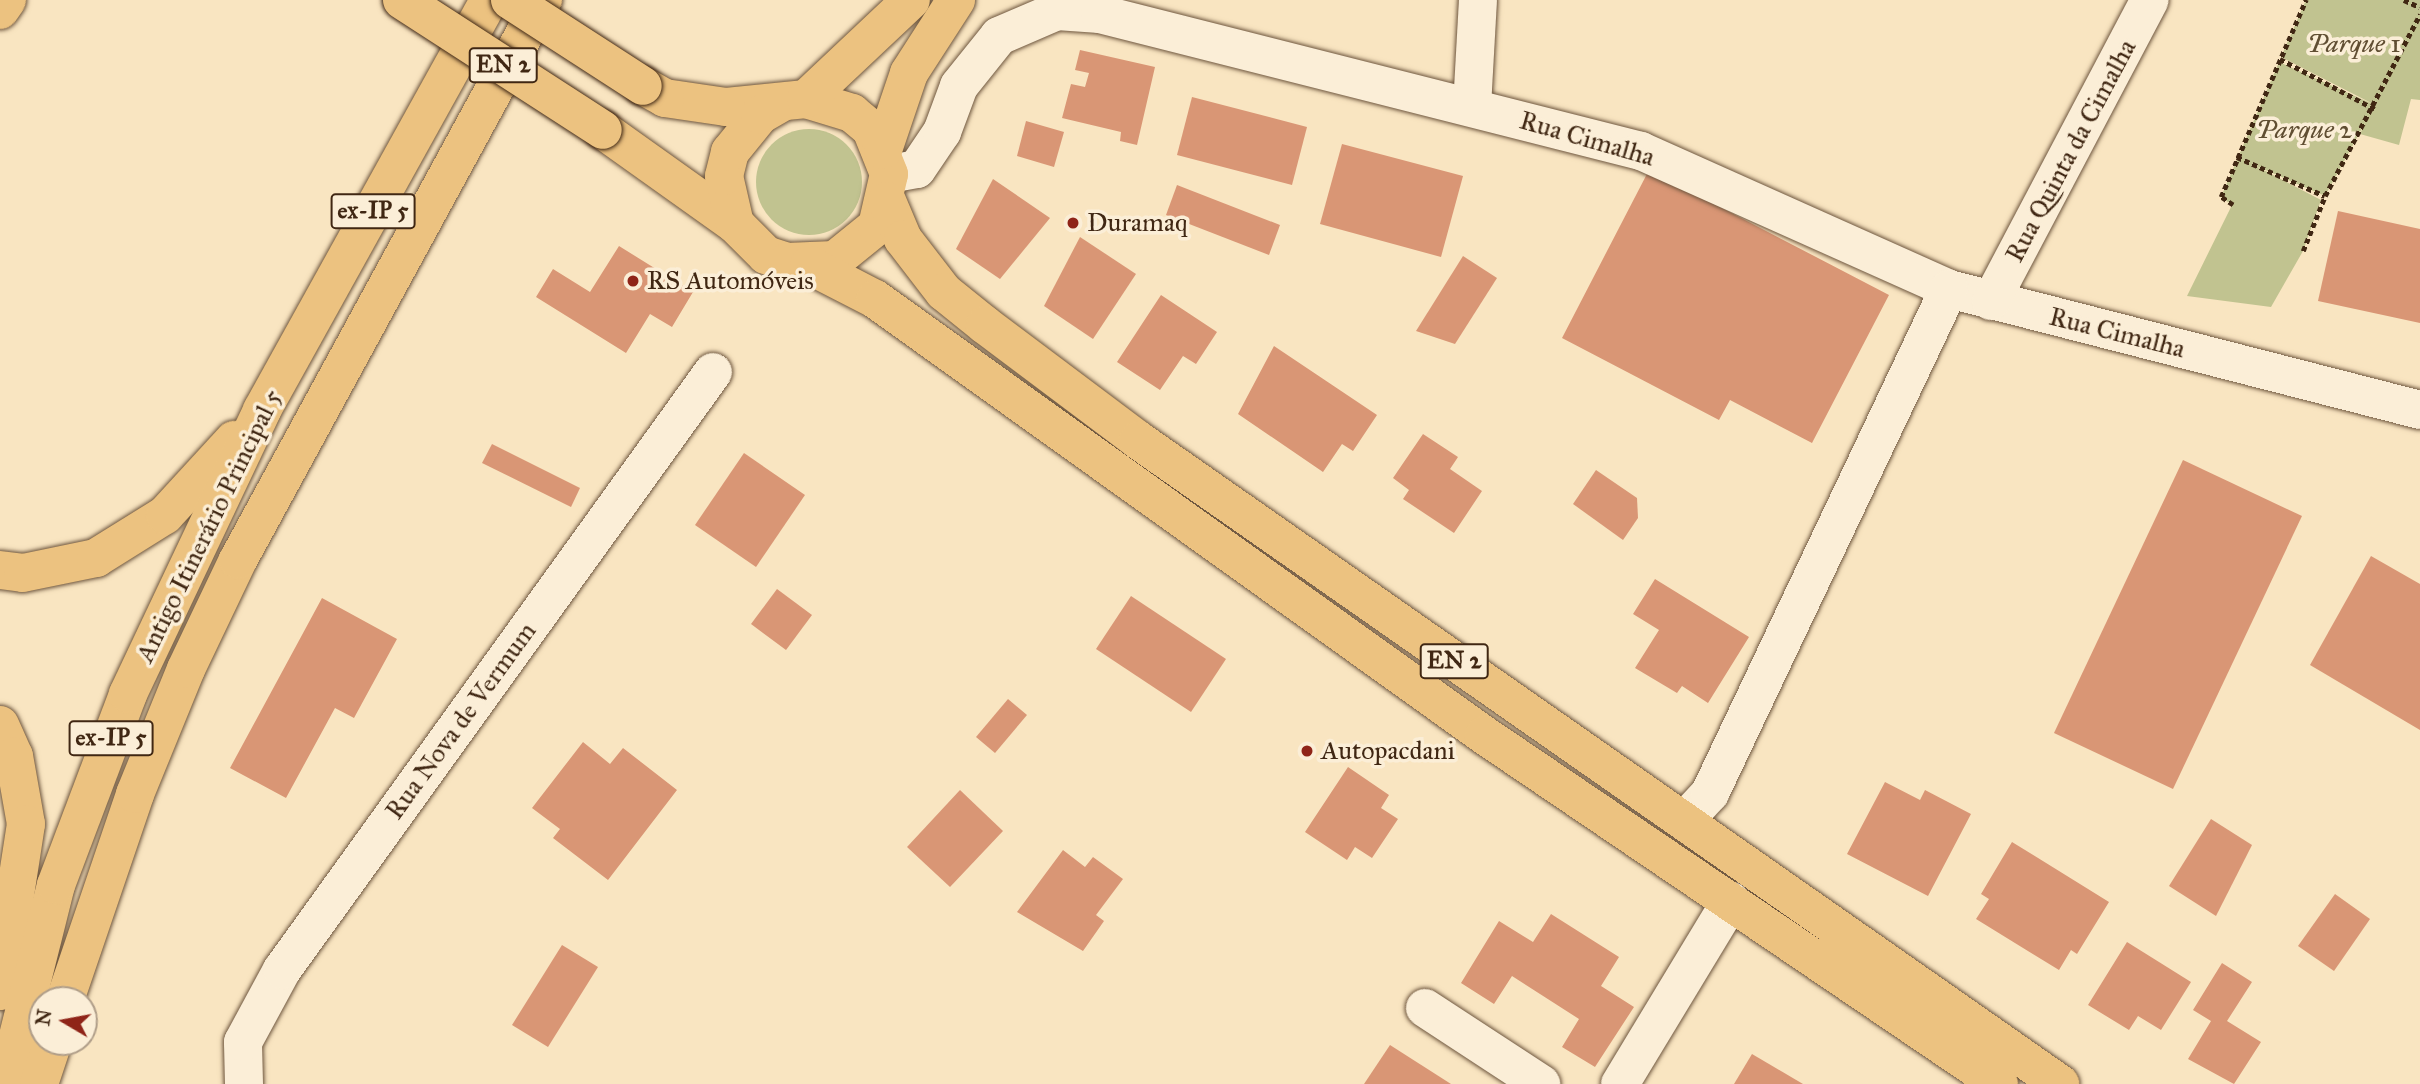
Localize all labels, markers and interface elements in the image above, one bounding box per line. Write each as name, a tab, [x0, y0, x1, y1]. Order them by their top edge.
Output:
park label: Parque 1	[2307, 28, 2401, 60]
street label: Rua Quinta da Cimalha	[1999, 34, 2143, 268]
road number: EN 2	[468, 44, 538, 86]
street label: Rua Cimalha	[1516, 105, 1658, 173]
park label: Parque 2	[2256, 114, 2352, 146]
road number: ex-IP 5	[329, 190, 417, 232]
place label: Duramaq	[1087, 207, 1187, 239]
marker: Duramaq	[1065, 215, 1081, 231]
place label: RS Automóveis	[647, 265, 814, 297]
marker: RS Automóveis	[625, 273, 641, 289]
street label: Rua Cimalha	[2046, 301, 2188, 365]
street label: Antigo Itinerário Principal 5	[129, 385, 289, 667]
street label: Rua Nova de Vermum	[379, 616, 543, 826]
road number: EN 2	[1419, 640, 1489, 682]
road number: ex-IP 5	[67, 718, 155, 758]
place label: Autopacdani	[1321, 735, 1455, 767]
marker: Autopacdani	[1299, 743, 1315, 759]
north arrow	[28, 986, 98, 1056]
text: N	[31, 1008, 57, 1028]

